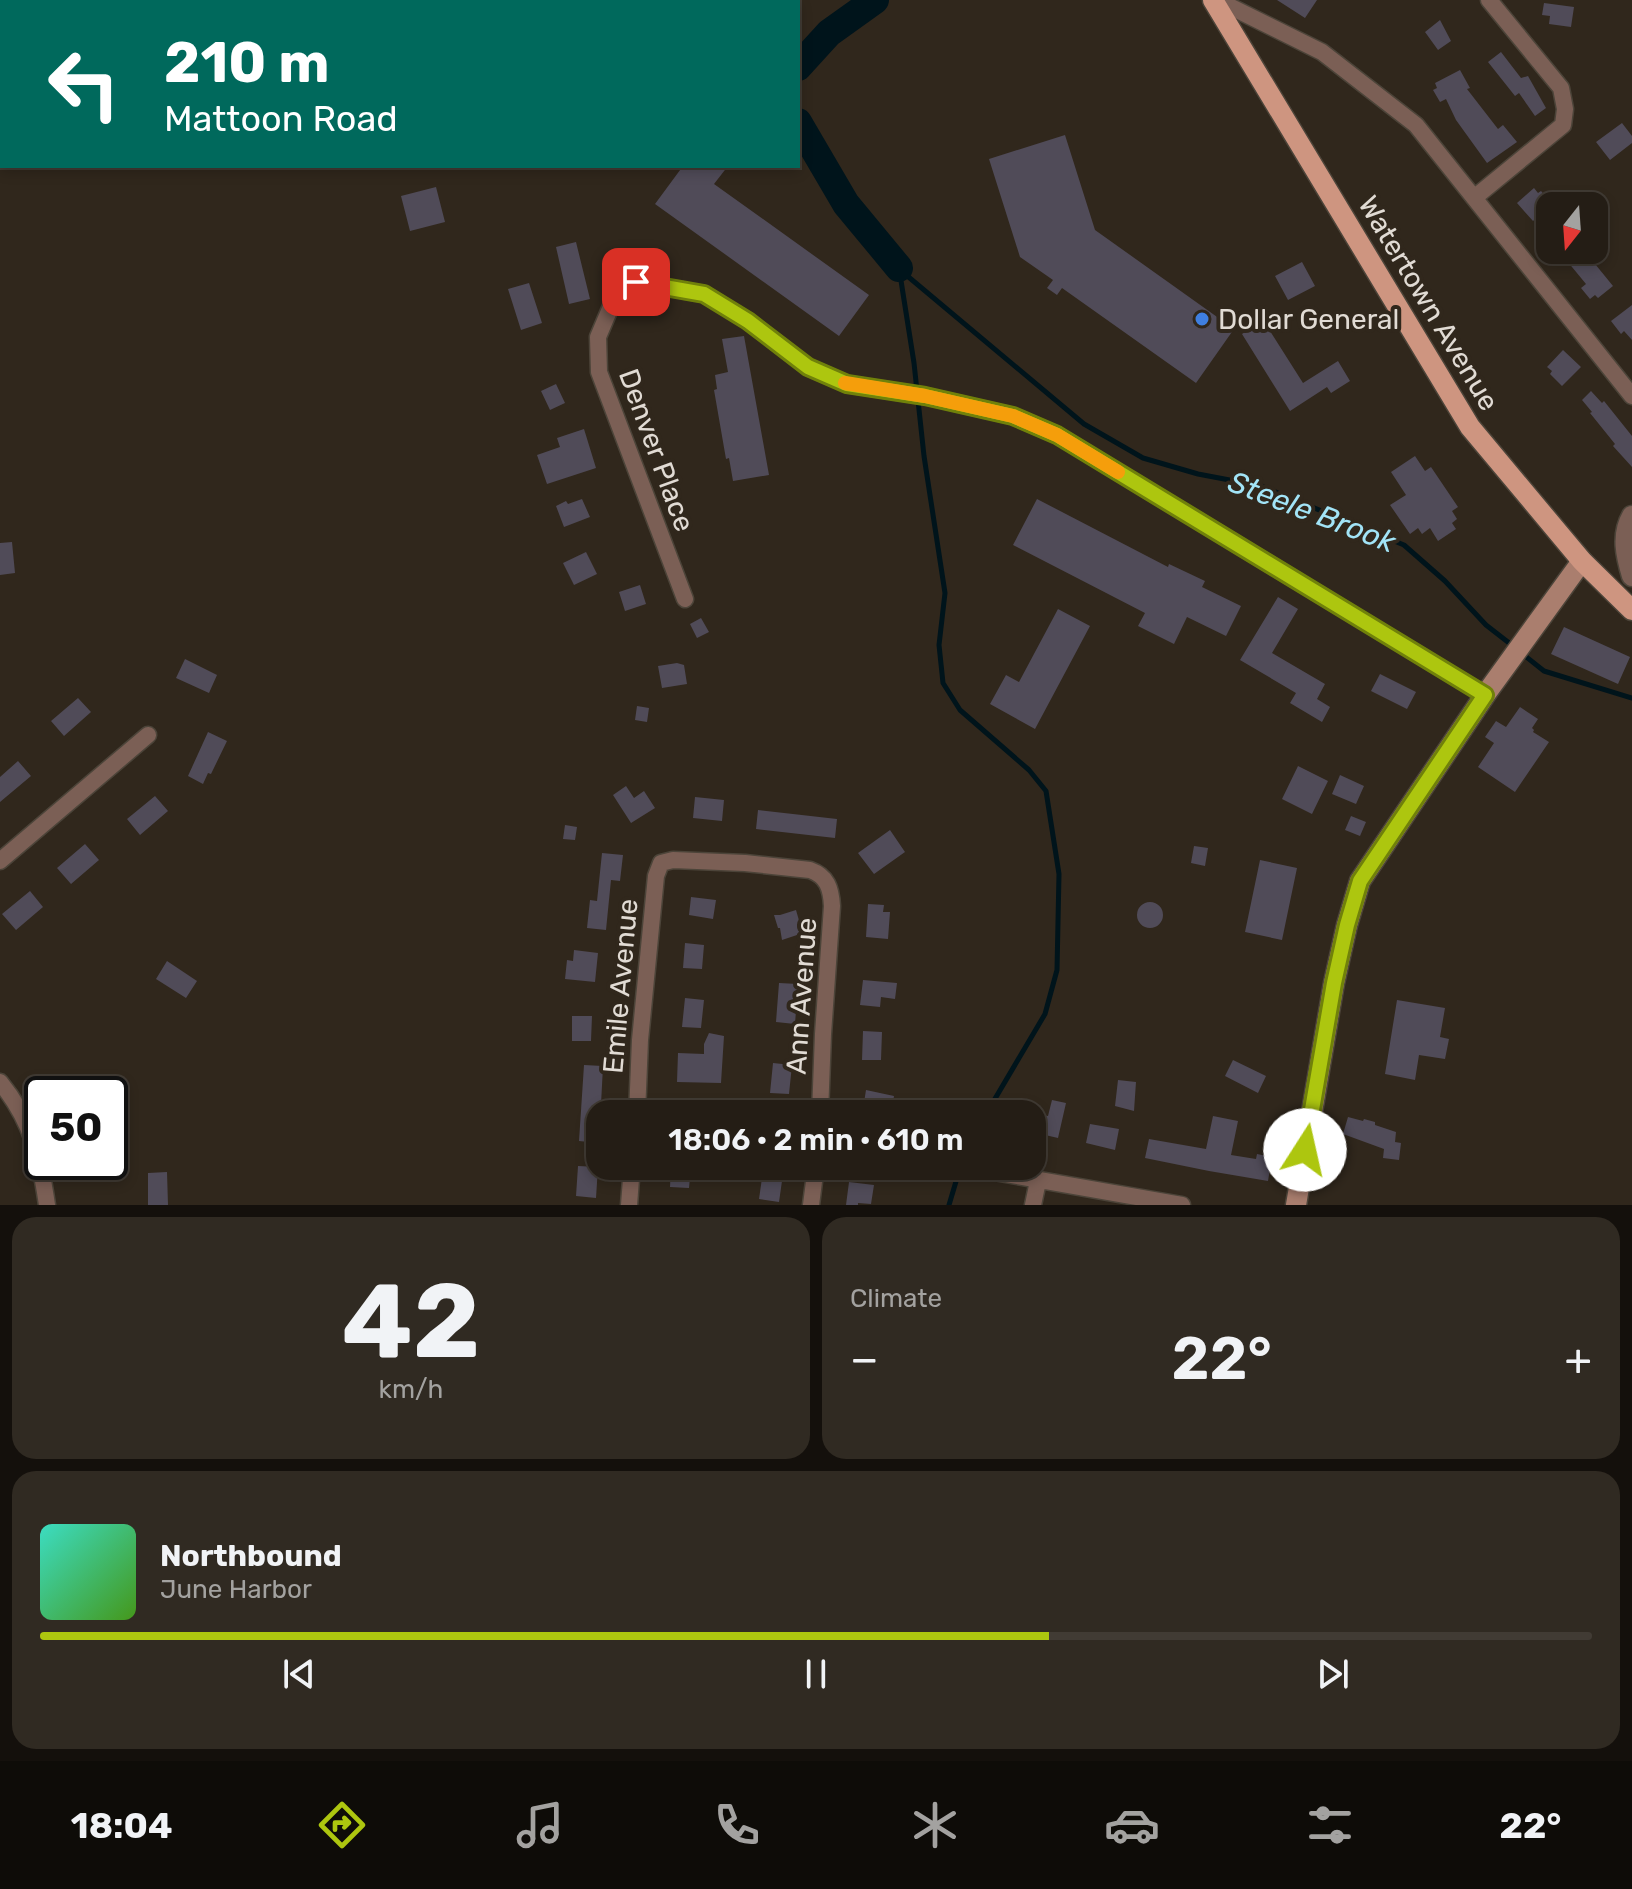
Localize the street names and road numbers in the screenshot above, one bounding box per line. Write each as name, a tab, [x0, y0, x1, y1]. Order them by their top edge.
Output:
street label: Watertown Avenue	[1351, 190, 1506, 417]
street label: Denver Place	[612, 364, 701, 536]
street label: Emile Avenue	[596, 897, 645, 1075]
street label: Ann Avenue	[780, 917, 823, 1075]

